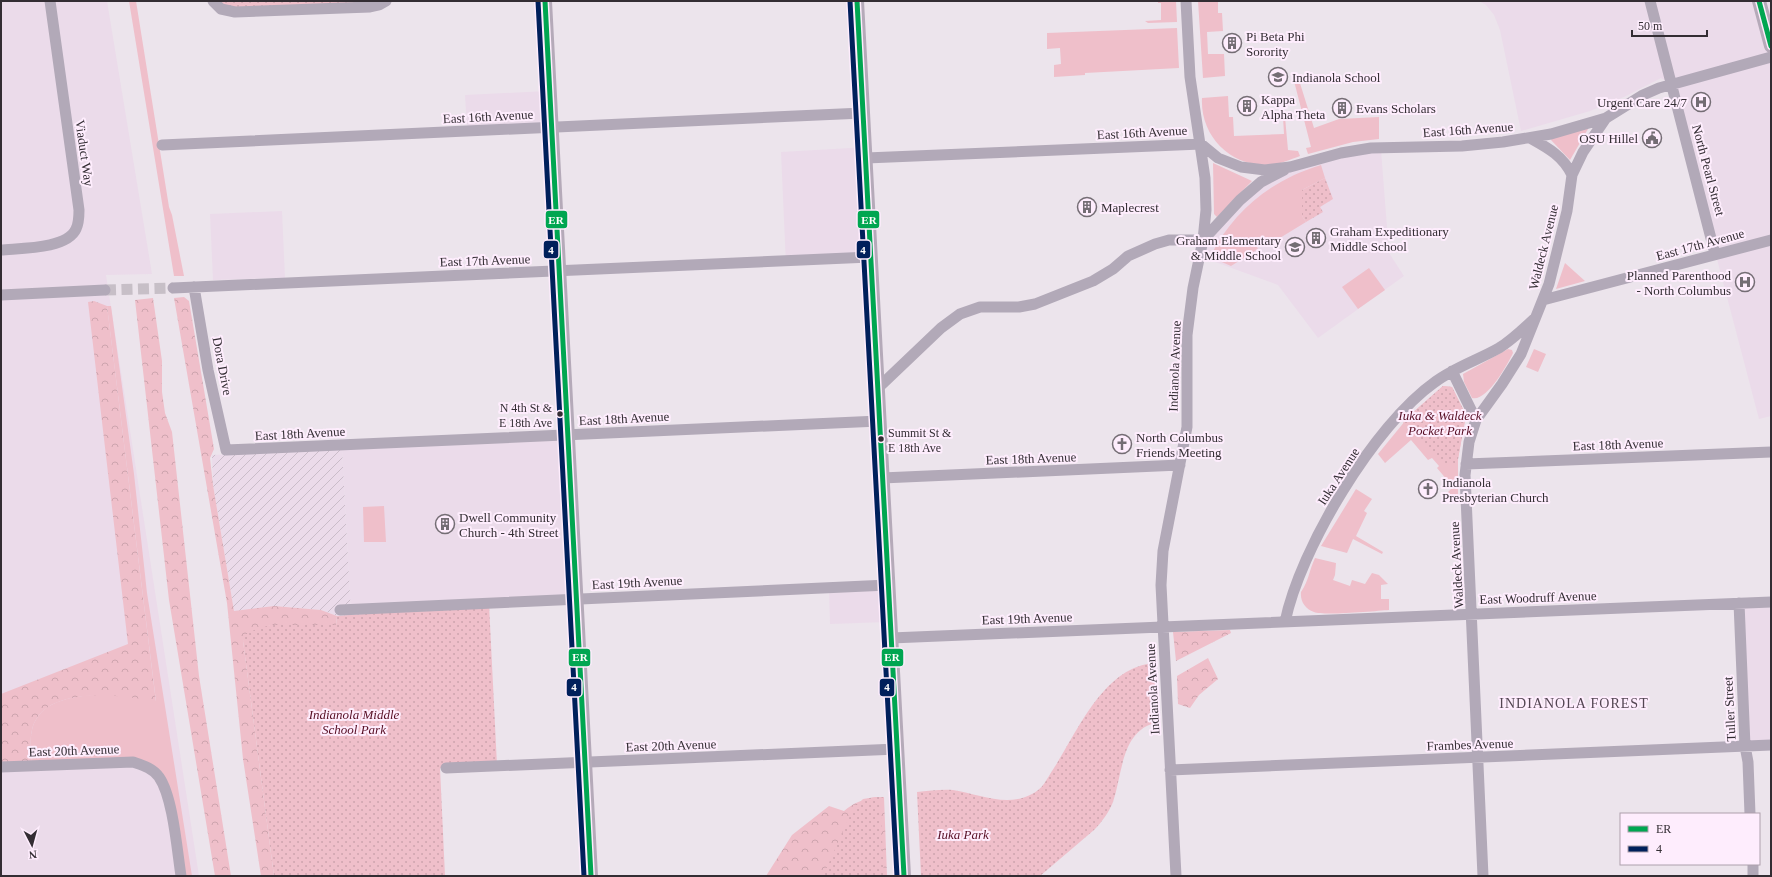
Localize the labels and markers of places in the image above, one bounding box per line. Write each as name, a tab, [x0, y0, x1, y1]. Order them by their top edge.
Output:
place label: Pi Beta Phi Sorority	[1246, 29, 1305, 59]
building icon: Pi Beta Phi Sorority	[1221, 32, 1243, 54]
school or university icon: Indianola School	[1267, 66, 1289, 88]
place label: Indianola School	[1292, 70, 1381, 85]
hospital icon: Urgent Care 24/7	[1690, 91, 1712, 113]
place label: Kappa Alpha Theta	[1261, 92, 1326, 122]
building icon: Kappa Alpha Theta	[1236, 95, 1258, 117]
place label: Urgent Care 24/7	[1597, 95, 1687, 110]
building icon: Evans Scholars	[1331, 97, 1353, 119]
place label: Evans Scholars	[1356, 101, 1436, 116]
public building icon: OSU Hillel	[1641, 127, 1663, 149]
place label: OSU Hillel	[1579, 131, 1638, 146]
building icon: Maplecrest	[1076, 196, 1098, 218]
place label: Maplecrest	[1101, 200, 1159, 215]
place label: Graham Expeditionary Middle School	[1330, 224, 1449, 254]
building icon: Graham Expeditionary Middle School	[1305, 227, 1327, 249]
place label: Graham Elementary & Middle School	[1176, 233, 1281, 263]
school or university icon: Graham Elementary & Middle School	[1284, 236, 1306, 258]
place label: Planned Parenthood - North Columbus	[1627, 268, 1731, 298]
hospital icon: Planned Parenthood - North Columbus	[1734, 271, 1756, 293]
place label: N 4th St & E 18th Ave	[499, 401, 553, 430]
marker: N 4th St & E 18th Ave	[555, 409, 565, 419]
place label: Summit St & E 18th Ave	[888, 426, 952, 455]
place label: North Columbus Friends Meeting	[1136, 430, 1223, 460]
church icon: North Columbus Friends Meeting	[1111, 433, 1133, 455]
marker: Summit St & E 18th Ave	[876, 434, 886, 444]
place label: Indianola Presbyterian Church	[1442, 475, 1549, 505]
church icon: Indianola Presbyterian Church	[1417, 478, 1439, 500]
place label: Dwell Community Church - 4th Street	[459, 510, 559, 540]
building icon: Dwell Community Church - 4th Street	[434, 513, 456, 535]

